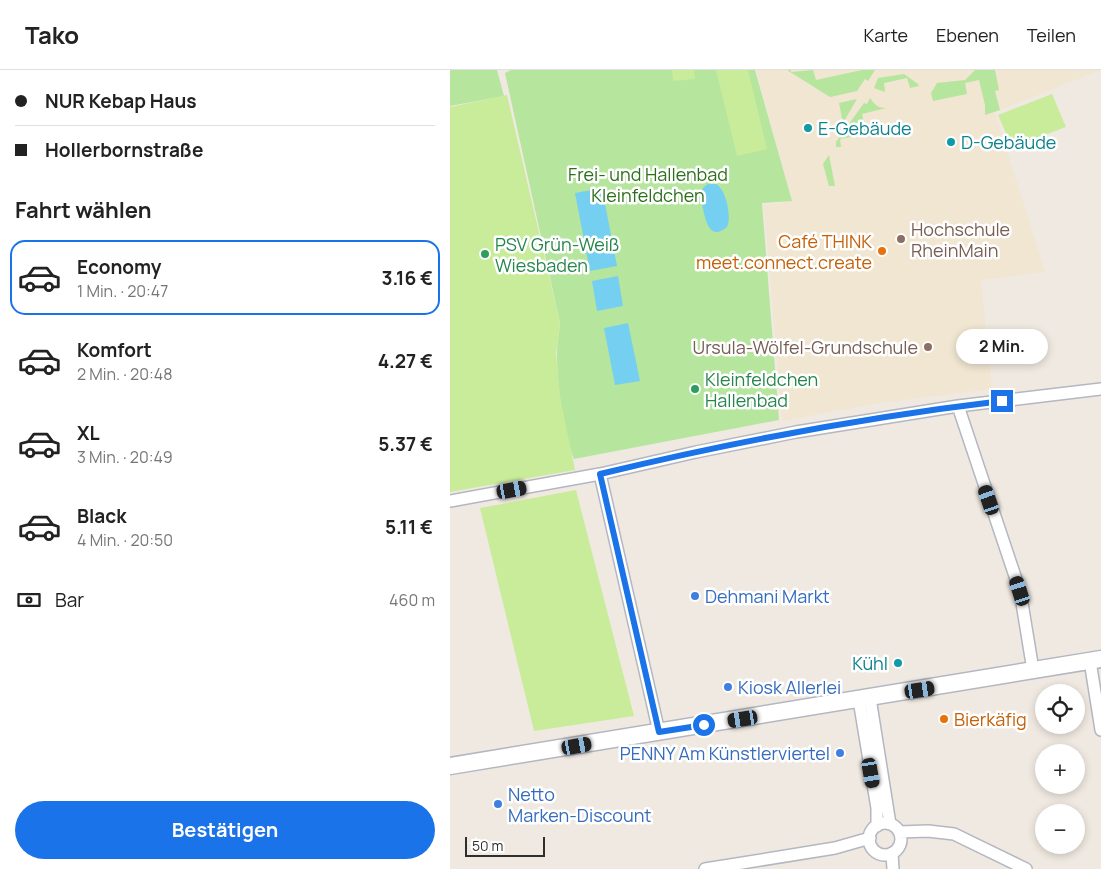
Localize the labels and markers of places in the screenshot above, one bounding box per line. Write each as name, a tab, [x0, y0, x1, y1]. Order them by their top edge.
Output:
place label: E-Gebäude	[818, 116, 912, 140]
marker: E-Gebäude	[802, 122, 814, 134]
place label: D-Gebäude	[961, 130, 1056, 154]
marker: D-Gebäude	[945, 136, 957, 148]
place label: Hochschule RheinMain	[911, 217, 1010, 262]
place label: Café THINK meet.connect.create	[696, 229, 872, 274]
place label: PSV Grün-Weiß Wiesbaden	[495, 232, 620, 277]
marker: Hochschule RheinMain	[895, 233, 907, 245]
marker: Café THINK meet.connect.create	[876, 245, 888, 257]
marker: PSV Grün-Weiß Wiesbaden	[479, 248, 491, 260]
place label: Ursula-Wölfel-Grundschule	[693, 335, 918, 359]
marker: Ursula-Wölfel-Grundschule	[922, 341, 934, 353]
place label: Kleinfeldchen Hallenbad	[705, 367, 818, 412]
marker: Kleinfeldchen Hallenbad	[689, 383, 701, 395]
place label: Dehmani Markt	[705, 584, 830, 608]
marker: Dehmani Markt	[689, 590, 701, 602]
place label: Kühl	[852, 651, 888, 675]
marker: Kühl	[892, 657, 904, 669]
place label: Kiosk Allerlei	[738, 675, 841, 699]
marker: Kiosk Allerlei	[722, 681, 734, 693]
place label: Bierkäfig	[954, 707, 1027, 731]
marker: Bierkäfig	[938, 713, 950, 725]
place label: PENNY Am Künstlerviertel	[620, 741, 830, 765]
marker: PENNY Am Künstlerviertel	[834, 747, 846, 759]
place label: Netto Marken-Discount	[508, 782, 652, 827]
marker: Netto Marken-Discount	[492, 798, 504, 810]

